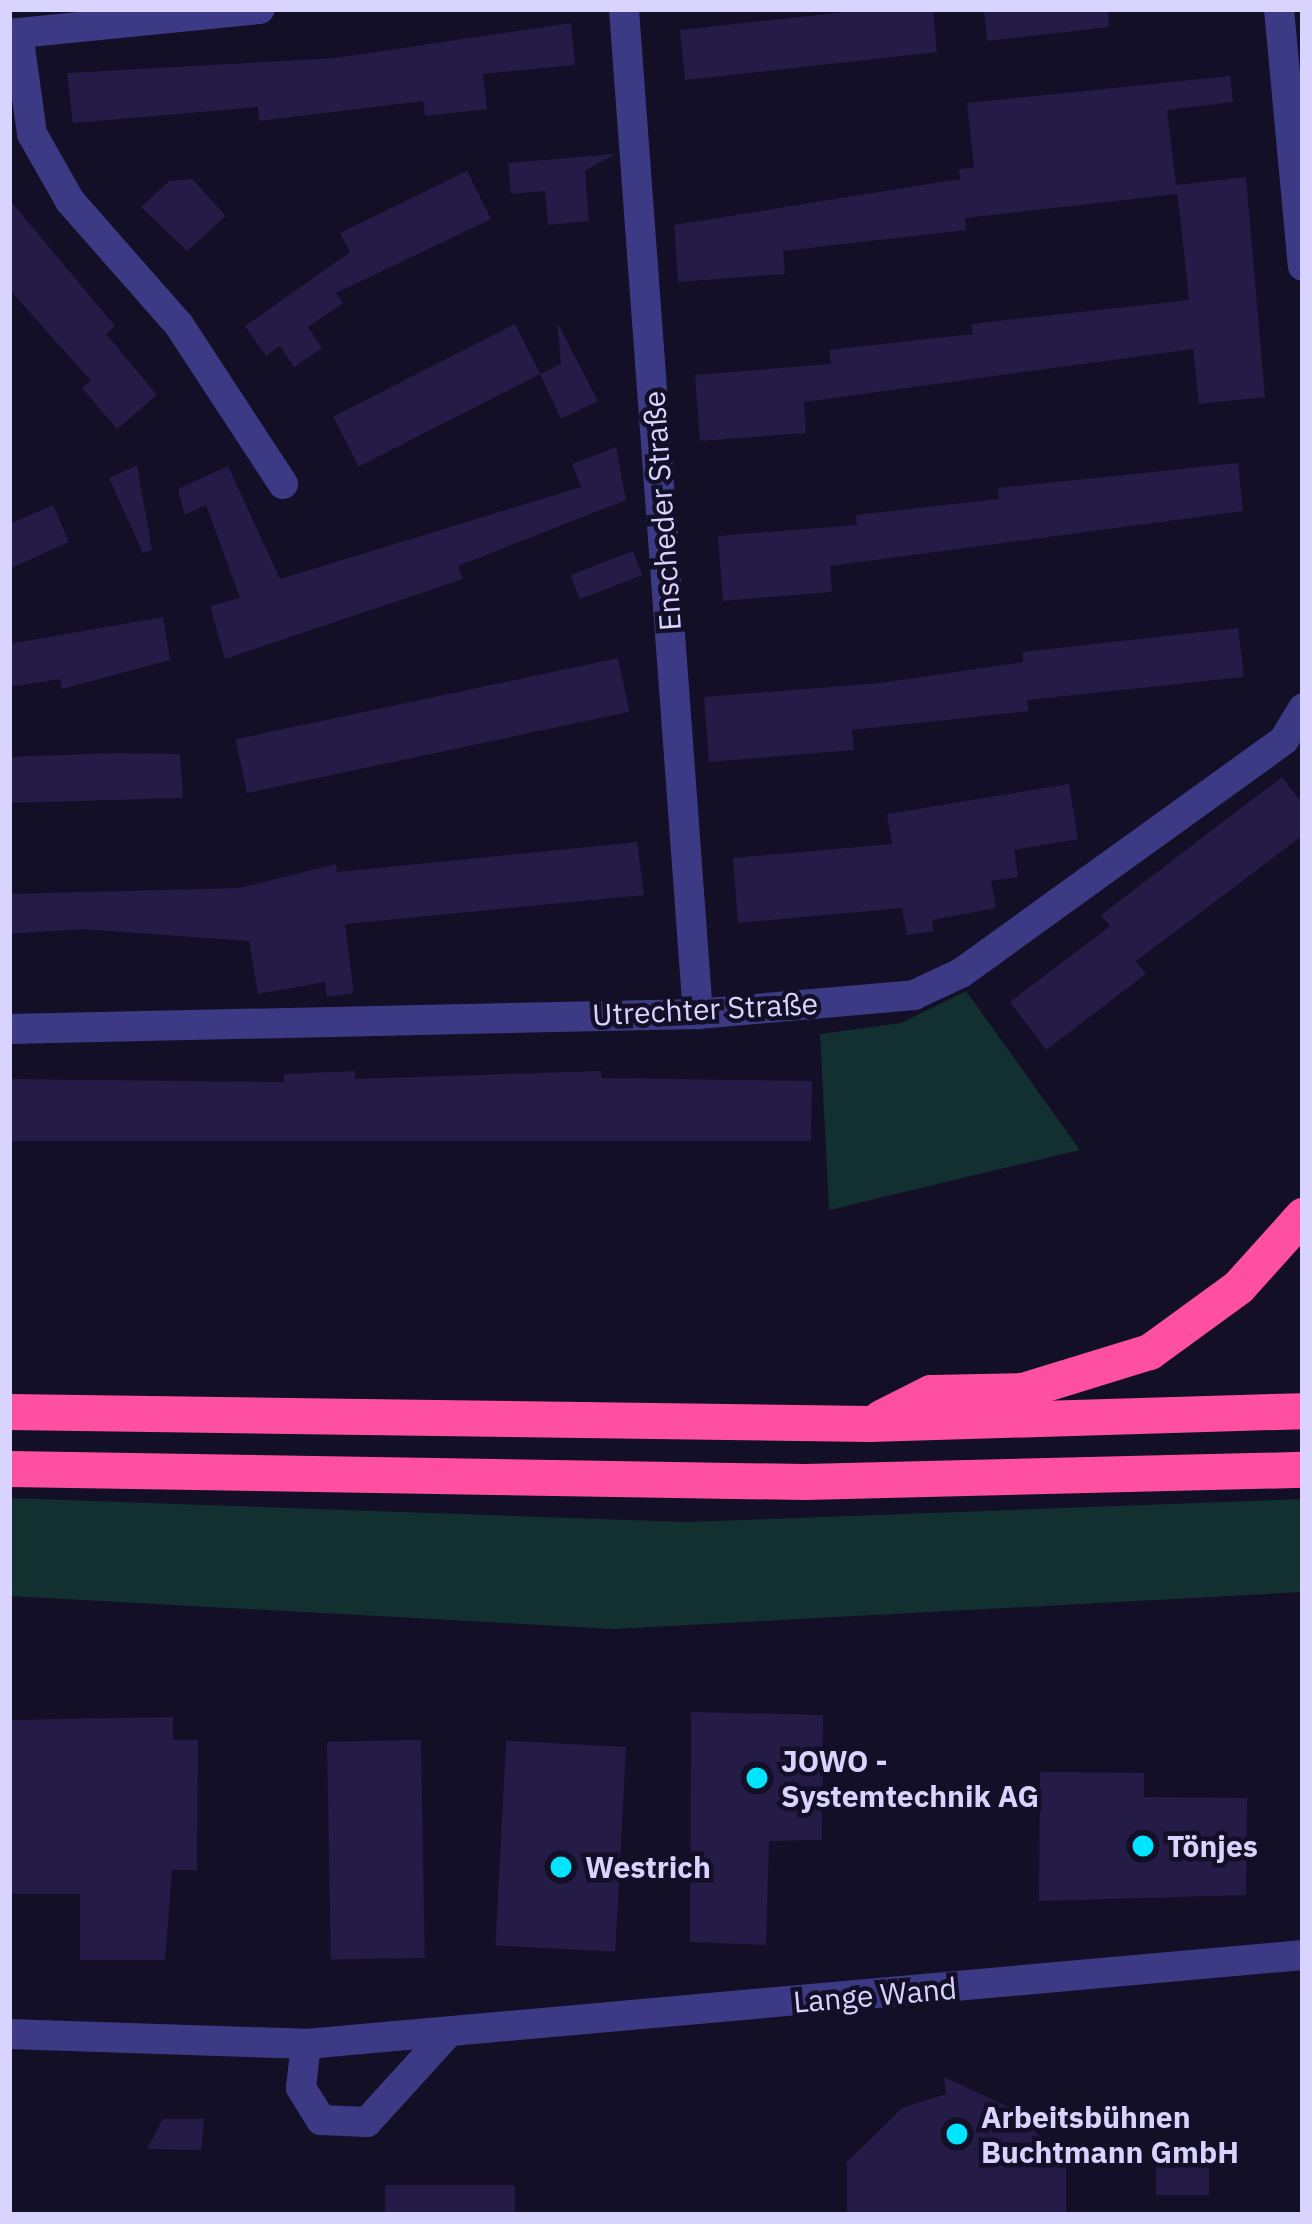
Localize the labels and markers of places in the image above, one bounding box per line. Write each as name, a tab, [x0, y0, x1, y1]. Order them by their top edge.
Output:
place label: JOWO ‑ Systemtechnik AG	[781, 1743, 1039, 1814]
marker: JOWO ‑ Systemtechnik AG	[744, 1765, 770, 1791]
place label: Tönjes	[1167, 1828, 1258, 1864]
marker: Tönjes	[1130, 1833, 1156, 1859]
place label: Westrich	[585, 1849, 711, 1885]
marker: Westrich	[548, 1854, 574, 1880]
place label: Arbeitsbühnen Buchtmann GmbH	[981, 2099, 1239, 2170]
marker: Arbeitsbühnen Buchtmann GmbH	[944, 2121, 970, 2147]

